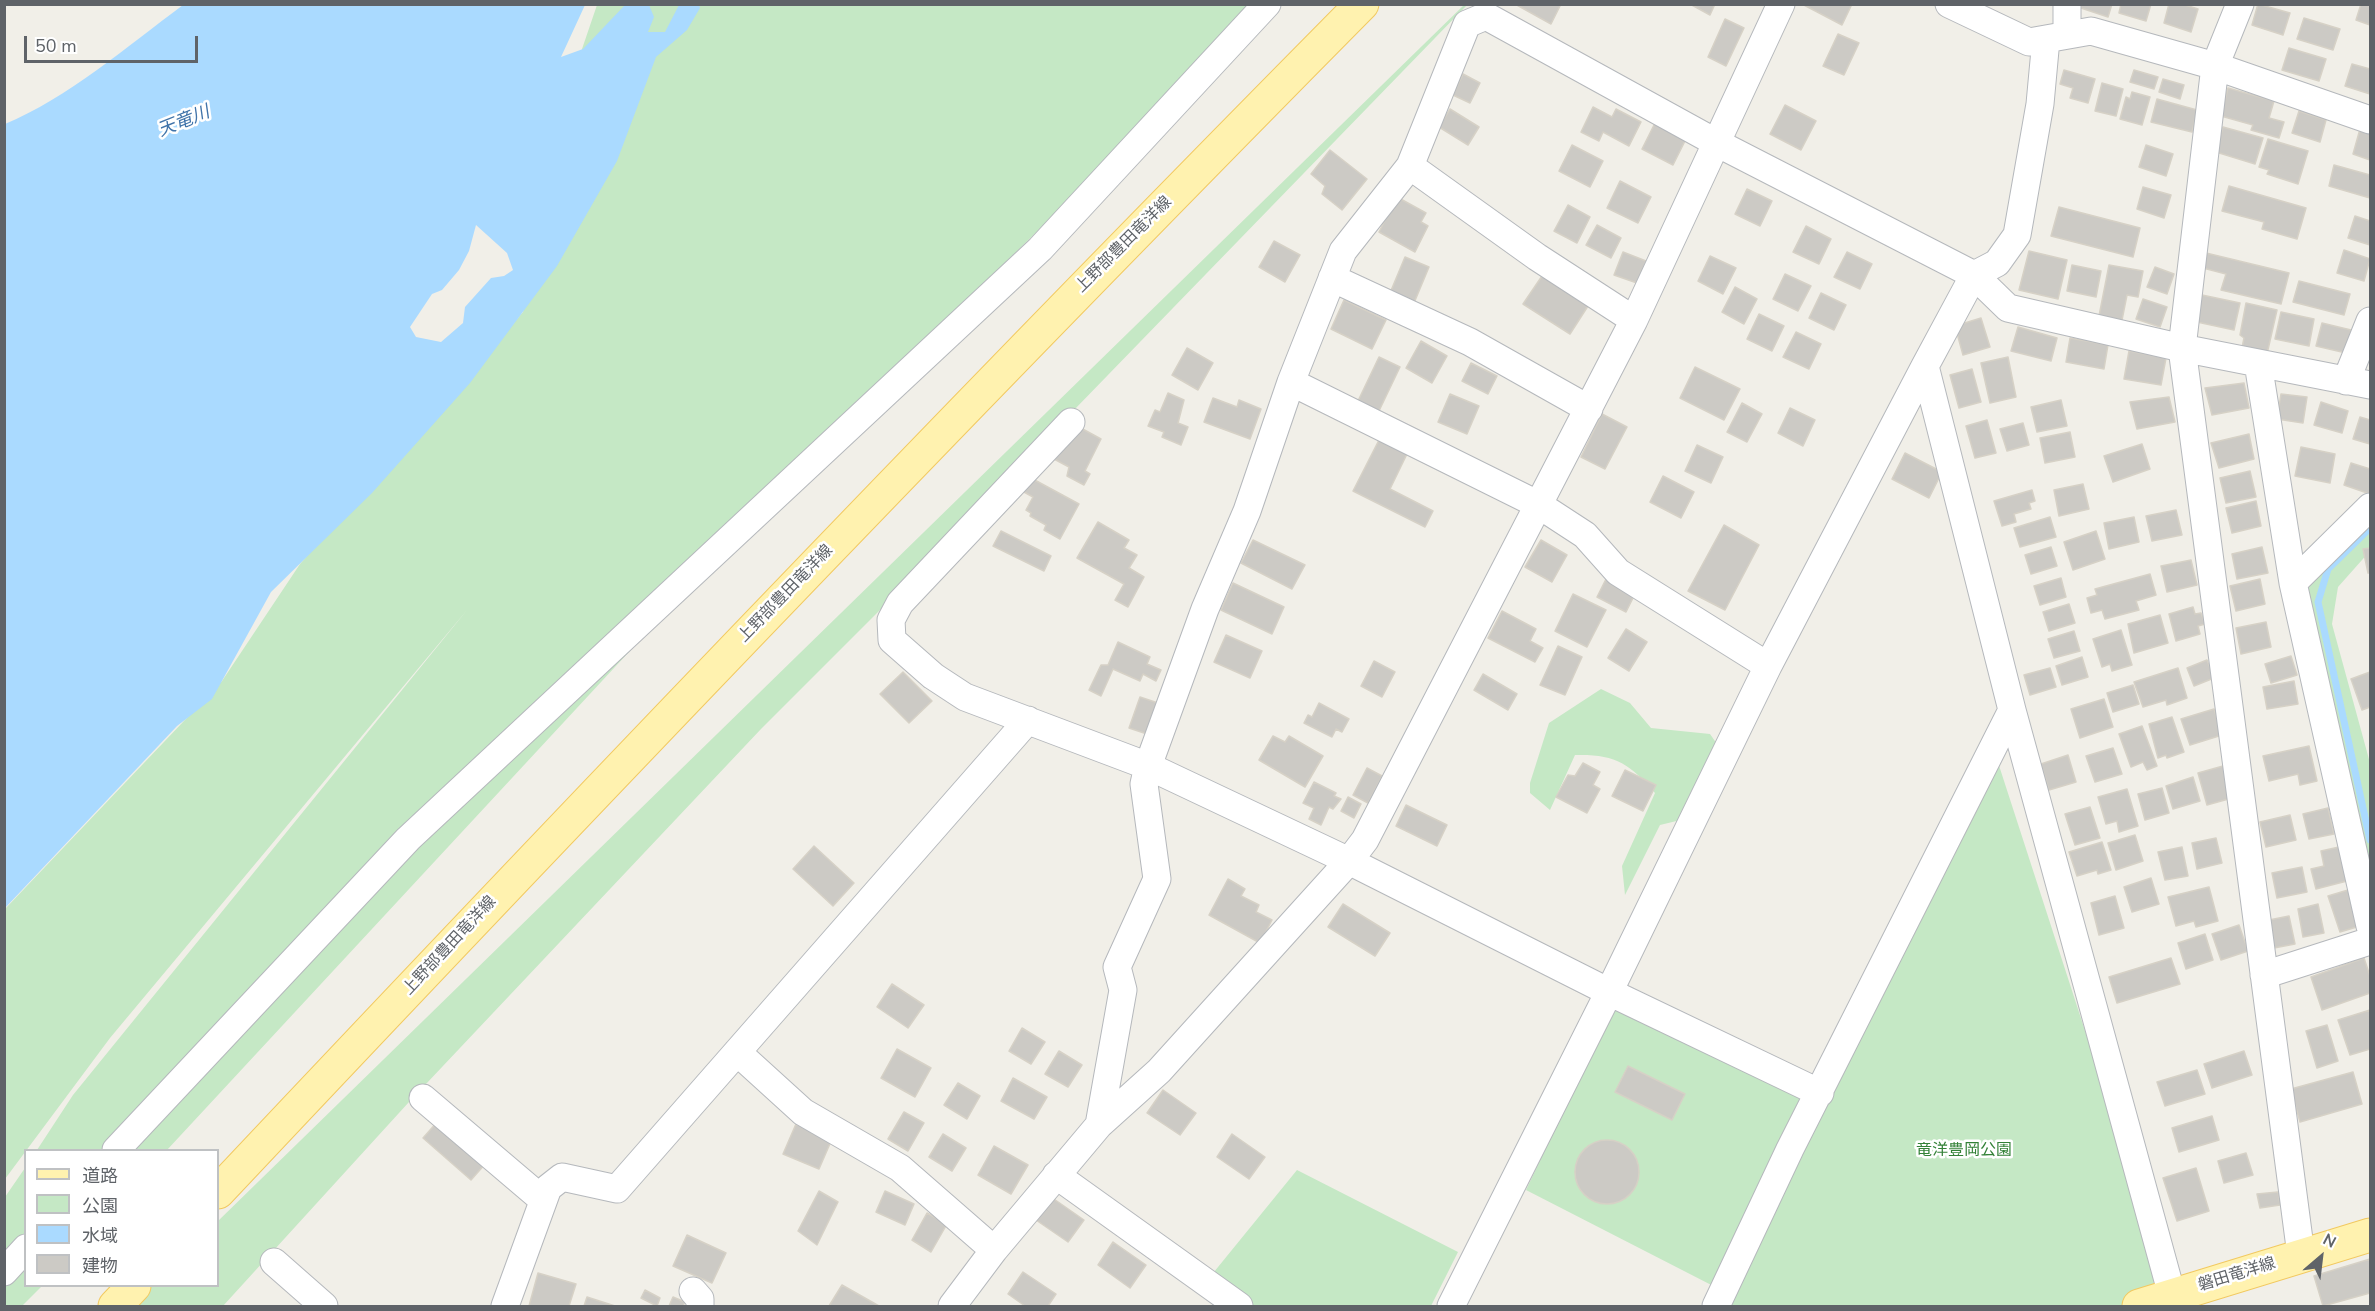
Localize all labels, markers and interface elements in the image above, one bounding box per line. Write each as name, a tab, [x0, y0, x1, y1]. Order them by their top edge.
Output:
scale bar	[27, 24, 201, 62]
text: 50 m	[35, 34, 77, 58]
water label: 天竜川	[155, 102, 213, 142]
street label: 上野部豊田竜洋線	[1072, 193, 1176, 297]
street label: 上野部豊田竜洋線	[735, 541, 837, 647]
street label: 上野部豊田竜洋線	[399, 893, 501, 999]
park label: 竜洋豊岡公園	[1916, 1141, 2012, 1161]
legend	[24, 1149, 219, 1287]
text: 道路	[82, 1164, 118, 1188]
text: 公園	[82, 1194, 118, 1218]
text: 水域	[82, 1224, 118, 1248]
north arrow	[2291, 1227, 2351, 1287]
text: N	[2319, 1229, 2340, 1254]
text: 建物	[82, 1254, 118, 1278]
street label: 磐田竜洋線	[2196, 1254, 2278, 1296]

